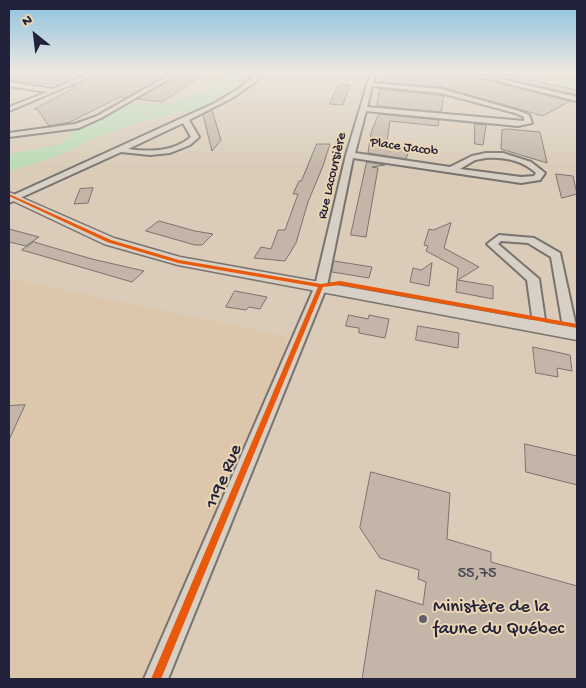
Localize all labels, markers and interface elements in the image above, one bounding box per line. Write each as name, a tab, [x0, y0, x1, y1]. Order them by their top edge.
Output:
north arrow	[10, 10, 60, 60]
text: N	[19, 12, 36, 31]
street label: Rue Lacoursière	[315, 131, 351, 221]
street label: Place Jacob	[369, 135, 439, 161]
street label: 119e Rue	[201, 441, 249, 513]
house number: 55,75	[458, 565, 496, 585]
place label: Ministère de la faune du Québec	[433, 597, 564, 641]
marker: Ministère de la faune du Québec	[417, 613, 429, 625]

